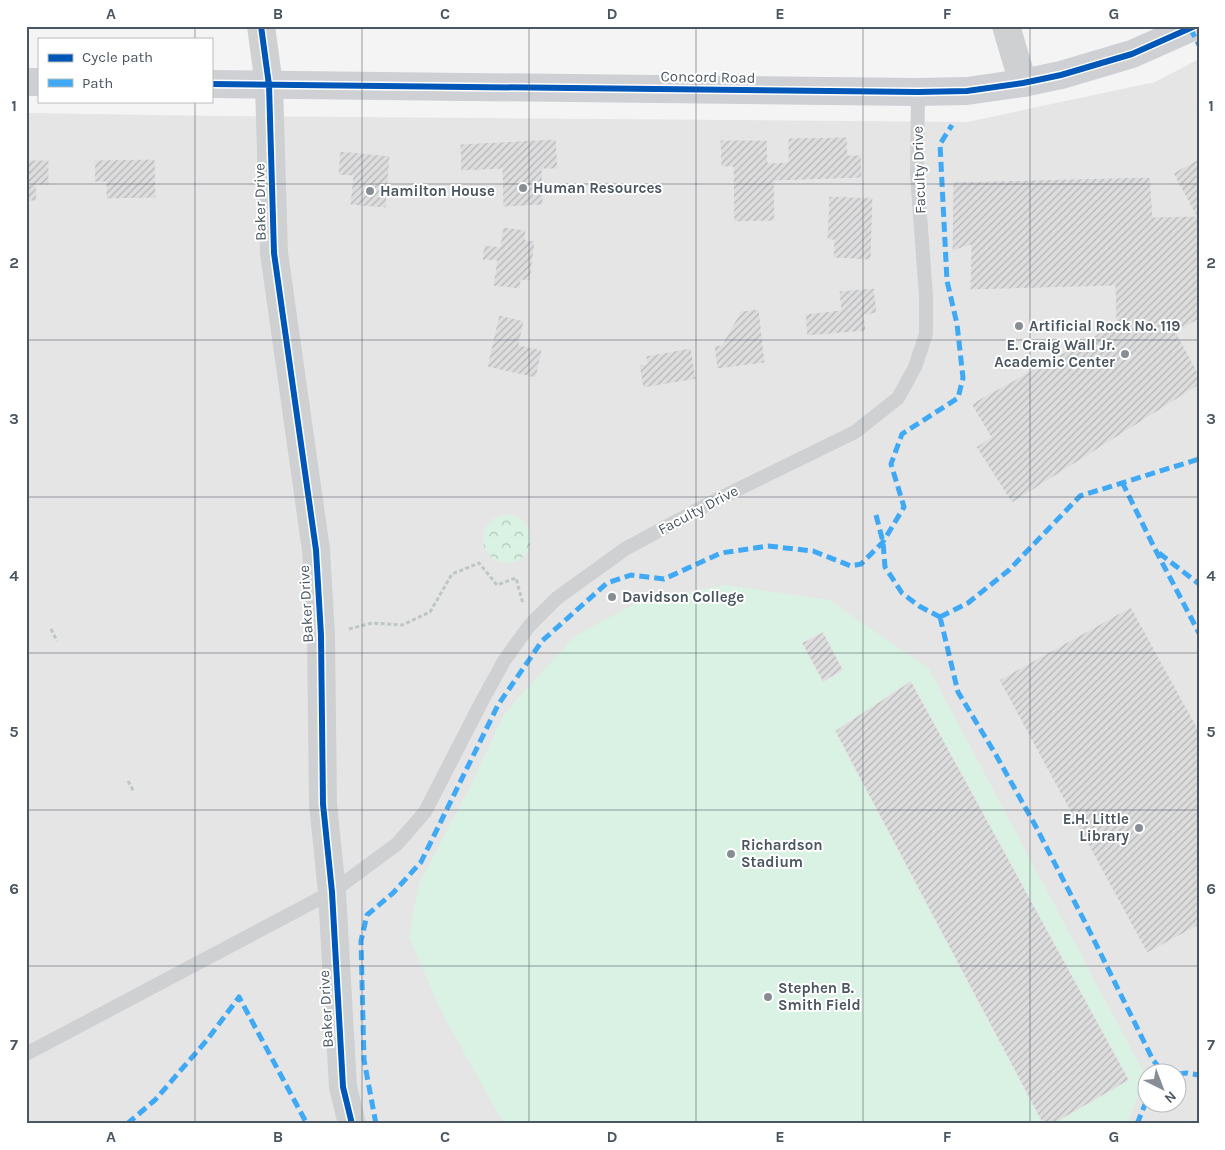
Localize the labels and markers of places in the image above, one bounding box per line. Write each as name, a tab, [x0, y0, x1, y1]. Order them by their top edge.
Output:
place label: Human Resources	[533, 179, 662, 197]
place label: Hamilton House	[380, 182, 495, 200]
marker: Human Resources	[517, 182, 529, 194]
marker: Hamilton House	[364, 185, 376, 197]
place label: Artificial Rock No. 119	[1029, 317, 1180, 335]
marker: Artificial Rock No. 119	[1013, 320, 1025, 332]
place label: E. Craig Wall Jr. Academic Center	[994, 336, 1115, 371]
marker: E. Craig Wall Jr. Academic Center	[1119, 348, 1131, 360]
place label: Davidson College	[622, 588, 744, 606]
marker: Davidson College	[606, 591, 618, 603]
place label: E.H. Little Library	[1063, 810, 1129, 845]
marker: E.H. Little Library	[1133, 822, 1145, 834]
place label: Richardson Stadium	[741, 836, 822, 871]
marker: Richardson Stadium	[725, 848, 737, 860]
place label: Stephen B. Smith Field	[778, 979, 861, 1014]
marker: Stephen B. Smith Field	[762, 991, 774, 1003]

